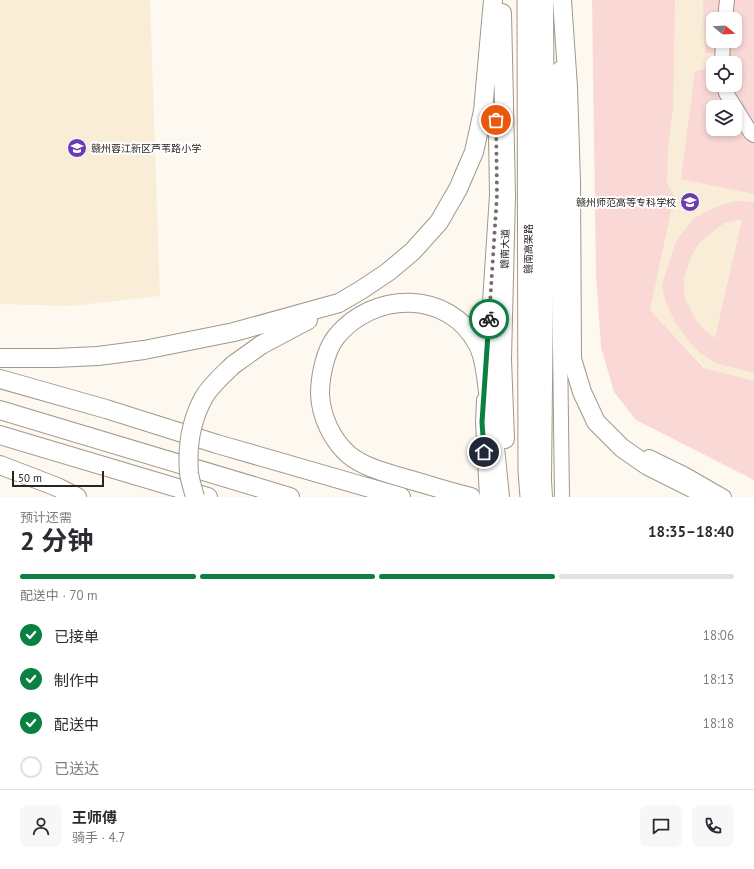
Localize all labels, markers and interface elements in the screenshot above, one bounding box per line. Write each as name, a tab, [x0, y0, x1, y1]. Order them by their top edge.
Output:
north arrow	[706, 12, 742, 48]
map controls	[706, 12, 742, 136]
button: locate	[706, 56, 742, 92]
button: layers	[706, 100, 742, 136]
pin	[479, 103, 513, 137]
icon: bag	[485, 109, 507, 131]
school or university icon: 赣州蓉江新区芦苇路小学	[66, 137, 88, 159]
place label: 赣州蓉江新区芦苇路小学	[91, 142, 201, 155]
school or university icon: 赣州师范高等专科学校	[679, 191, 701, 213]
place label: 赣州师范高等专科学校	[576, 196, 676, 209]
street label: 赣南高架路	[522, 224, 535, 274]
street label: 赣南大道	[498, 229, 512, 269]
courier	[469, 299, 509, 339]
icon: bike	[478, 308, 500, 330]
pin	[467, 435, 501, 469]
icon: home	[473, 441, 495, 463]
scale bar	[12, 469, 104, 488]
text: 50 m	[18, 471, 42, 485]
text: 预计还需	[20, 509, 72, 526]
text: 18:35–18:40	[648, 522, 734, 541]
text: 2 分钟	[20, 524, 93, 557]
text: 配送中 · 70 m	[20, 587, 98, 604]
icon: check	[20, 624, 42, 646]
text: 已接单	[54, 627, 99, 646]
text: 18:06	[703, 627, 734, 644]
icon: check	[20, 668, 42, 690]
text: 制作中	[54, 671, 99, 690]
text: 18:13	[703, 671, 734, 688]
icon: check	[20, 712, 42, 734]
text: 配送中	[54, 715, 99, 734]
text: 18:18	[703, 715, 734, 732]
text: 已送达	[54, 759, 99, 778]
button: person	[20, 805, 62, 847]
button: chat	[640, 805, 682, 847]
button: phone	[692, 805, 734, 847]
text: 王师傅	[72, 808, 117, 827]
text: 骑手 · 4.7	[72, 829, 125, 846]

